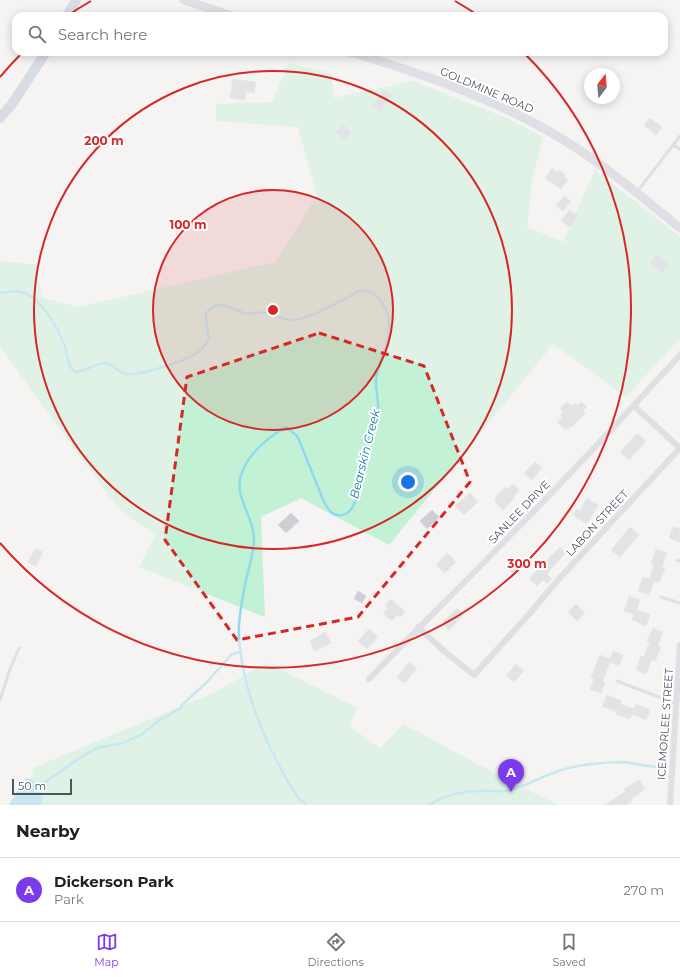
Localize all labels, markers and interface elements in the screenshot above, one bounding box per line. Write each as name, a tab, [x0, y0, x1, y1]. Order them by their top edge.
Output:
search box	[12, 12, 668, 56]
icon: search	[26, 23, 48, 45]
text: Search here	[58, 25, 147, 44]
street label: GOLDMINE ROAD	[438, 64, 536, 116]
north arrow	[584, 68, 620, 104]
text: 200 m	[84, 133, 124, 148]
text: 100 m	[170, 217, 206, 232]
centre of rings	[266, 303, 280, 317]
water label: Bearskin Creek	[346, 407, 383, 500]
your location	[398, 472, 418, 492]
street label: SANLEE DRIVE	[485, 477, 553, 547]
street label: LABON STREET	[563, 486, 632, 559]
text: 300 m	[506, 556, 547, 571]
street label: ICEMORLEE STREET	[654, 667, 676, 780]
pin: A	[498, 759, 524, 792]
scale bar	[12, 777, 72, 796]
text: 50 m	[18, 779, 46, 793]
text: Nearby	[16, 821, 80, 841]
text: Dickerson Park	[54, 872, 174, 891]
text: A	[24, 882, 34, 898]
text: 270 m	[623, 882, 664, 898]
text: Park	[54, 891, 84, 907]
tab: Map	[94, 931, 119, 969]
tab: Directions	[308, 931, 364, 969]
tab: Saved	[553, 931, 586, 969]

